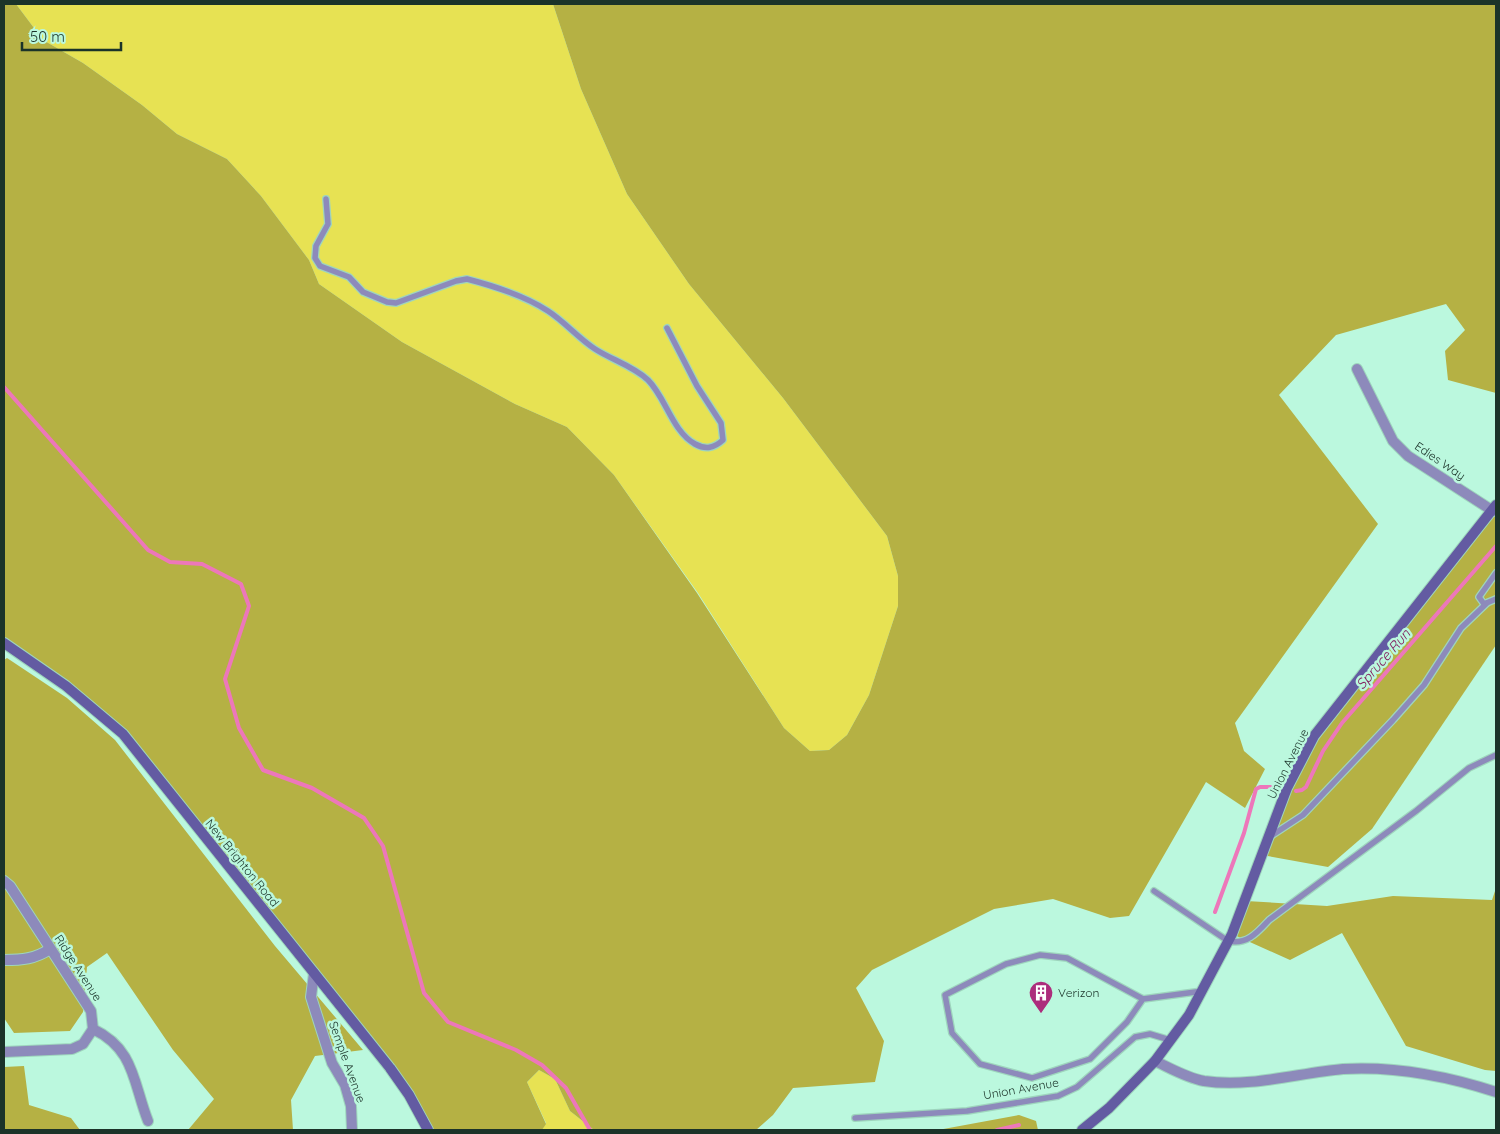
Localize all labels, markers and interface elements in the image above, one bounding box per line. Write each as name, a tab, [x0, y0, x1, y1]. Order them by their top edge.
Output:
scale bar	[22, 20, 121, 52]
text: 50 m	[30, 27, 65, 46]
street label: Edies Way	[1412, 438, 1468, 483]
water label: Spruce Run	[1352, 624, 1415, 693]
street label: Union Avenue	[1263, 726, 1312, 801]
street label: New Brighton Road	[202, 816, 282, 910]
street label: Ridge Avenue	[51, 932, 106, 1004]
building icon: Verizon	[1028, 980, 1054, 1014]
place label: Verizon	[1058, 985, 1099, 1000]
street label: Semple Avenue	[326, 1019, 369, 1105]
street label: Union Avenue	[982, 1074, 1060, 1103]

